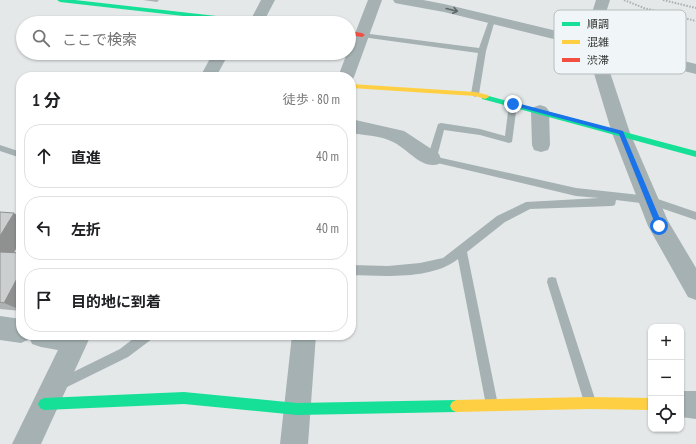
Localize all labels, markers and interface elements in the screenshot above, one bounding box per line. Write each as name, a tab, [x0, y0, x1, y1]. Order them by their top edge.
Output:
one-way arrow	[445, 7, 458, 14]
legend	[554, 10, 686, 74]
search box	[16, 16, 356, 60]
text: 順調	[587, 17, 609, 31]
icon: search	[30, 27, 52, 49]
text: ここで検索	[62, 30, 137, 49]
text: 混雑	[587, 35, 609, 49]
text: 渋滞	[587, 53, 609, 67]
text: 1 分	[32, 89, 61, 111]
text: 徒歩 · 80 m	[283, 91, 340, 108]
route end	[504, 95, 522, 113]
icon: ahead	[33, 145, 55, 167]
text: 直進	[71, 148, 101, 167]
text: 40 m	[316, 148, 339, 165]
icon: left	[33, 217, 55, 239]
route start	[650, 217, 668, 235]
text: 左折	[71, 220, 101, 239]
text: 40 m	[316, 220, 339, 237]
icon: arrive	[33, 289, 55, 311]
text: 目的地に到着	[71, 292, 161, 311]
map controls	[648, 324, 684, 432]
button: +	[648, 324, 684, 360]
button: −	[648, 360, 684, 396]
button: locate	[648, 396, 684, 432]

